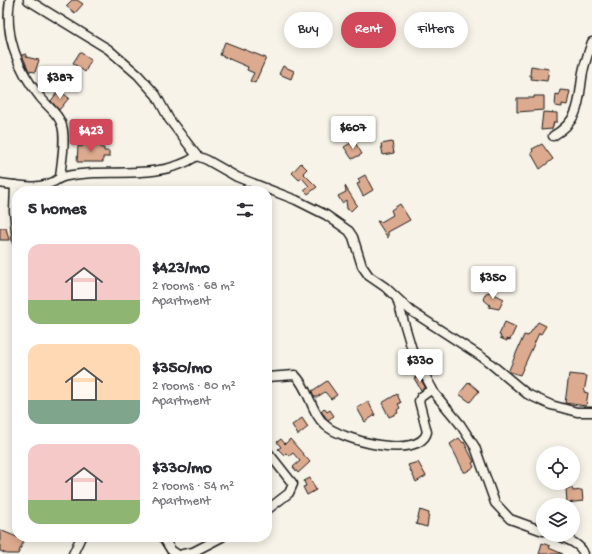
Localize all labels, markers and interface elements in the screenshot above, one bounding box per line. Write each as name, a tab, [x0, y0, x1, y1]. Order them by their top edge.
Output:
chip: Buy	[284, 12, 333, 48]
chip: Rent	[341, 12, 396, 48]
chip: Filters	[404, 12, 468, 48]
pin: $387	[36, 66, 84, 100]
text: $387	[47, 71, 73, 86]
pin: $607	[329, 116, 377, 150]
pin: $423	[67, 119, 115, 153]
text: $607	[340, 121, 366, 136]
text: $423	[78, 124, 104, 139]
icon: filters	[234, 199, 256, 221]
text: 5 homes	[28, 200, 86, 220]
text: $423/mo	[152, 259, 210, 279]
icon: home	[60, 260, 108, 308]
pin: $350	[469, 266, 517, 300]
text: $350	[480, 271, 506, 286]
text: 2 rooms · 68 m²	[152, 279, 235, 294]
text: Apartment	[152, 294, 211, 309]
pin: $330	[396, 349, 444, 383]
text: $330	[407, 354, 433, 369]
text: $350/mo	[152, 359, 212, 379]
icon: home	[60, 360, 108, 408]
text: 2 rooms · 80 m²	[152, 379, 236, 394]
text: Apartment	[152, 394, 211, 409]
map controls	[536, 446, 580, 542]
button: locate	[536, 446, 580, 490]
text: $330/mo	[152, 459, 212, 479]
icon: home	[60, 460, 108, 508]
text: 2 rooms · 54 m²	[152, 479, 234, 494]
text: Apartment	[152, 494, 211, 509]
button: layers	[536, 498, 580, 542]

